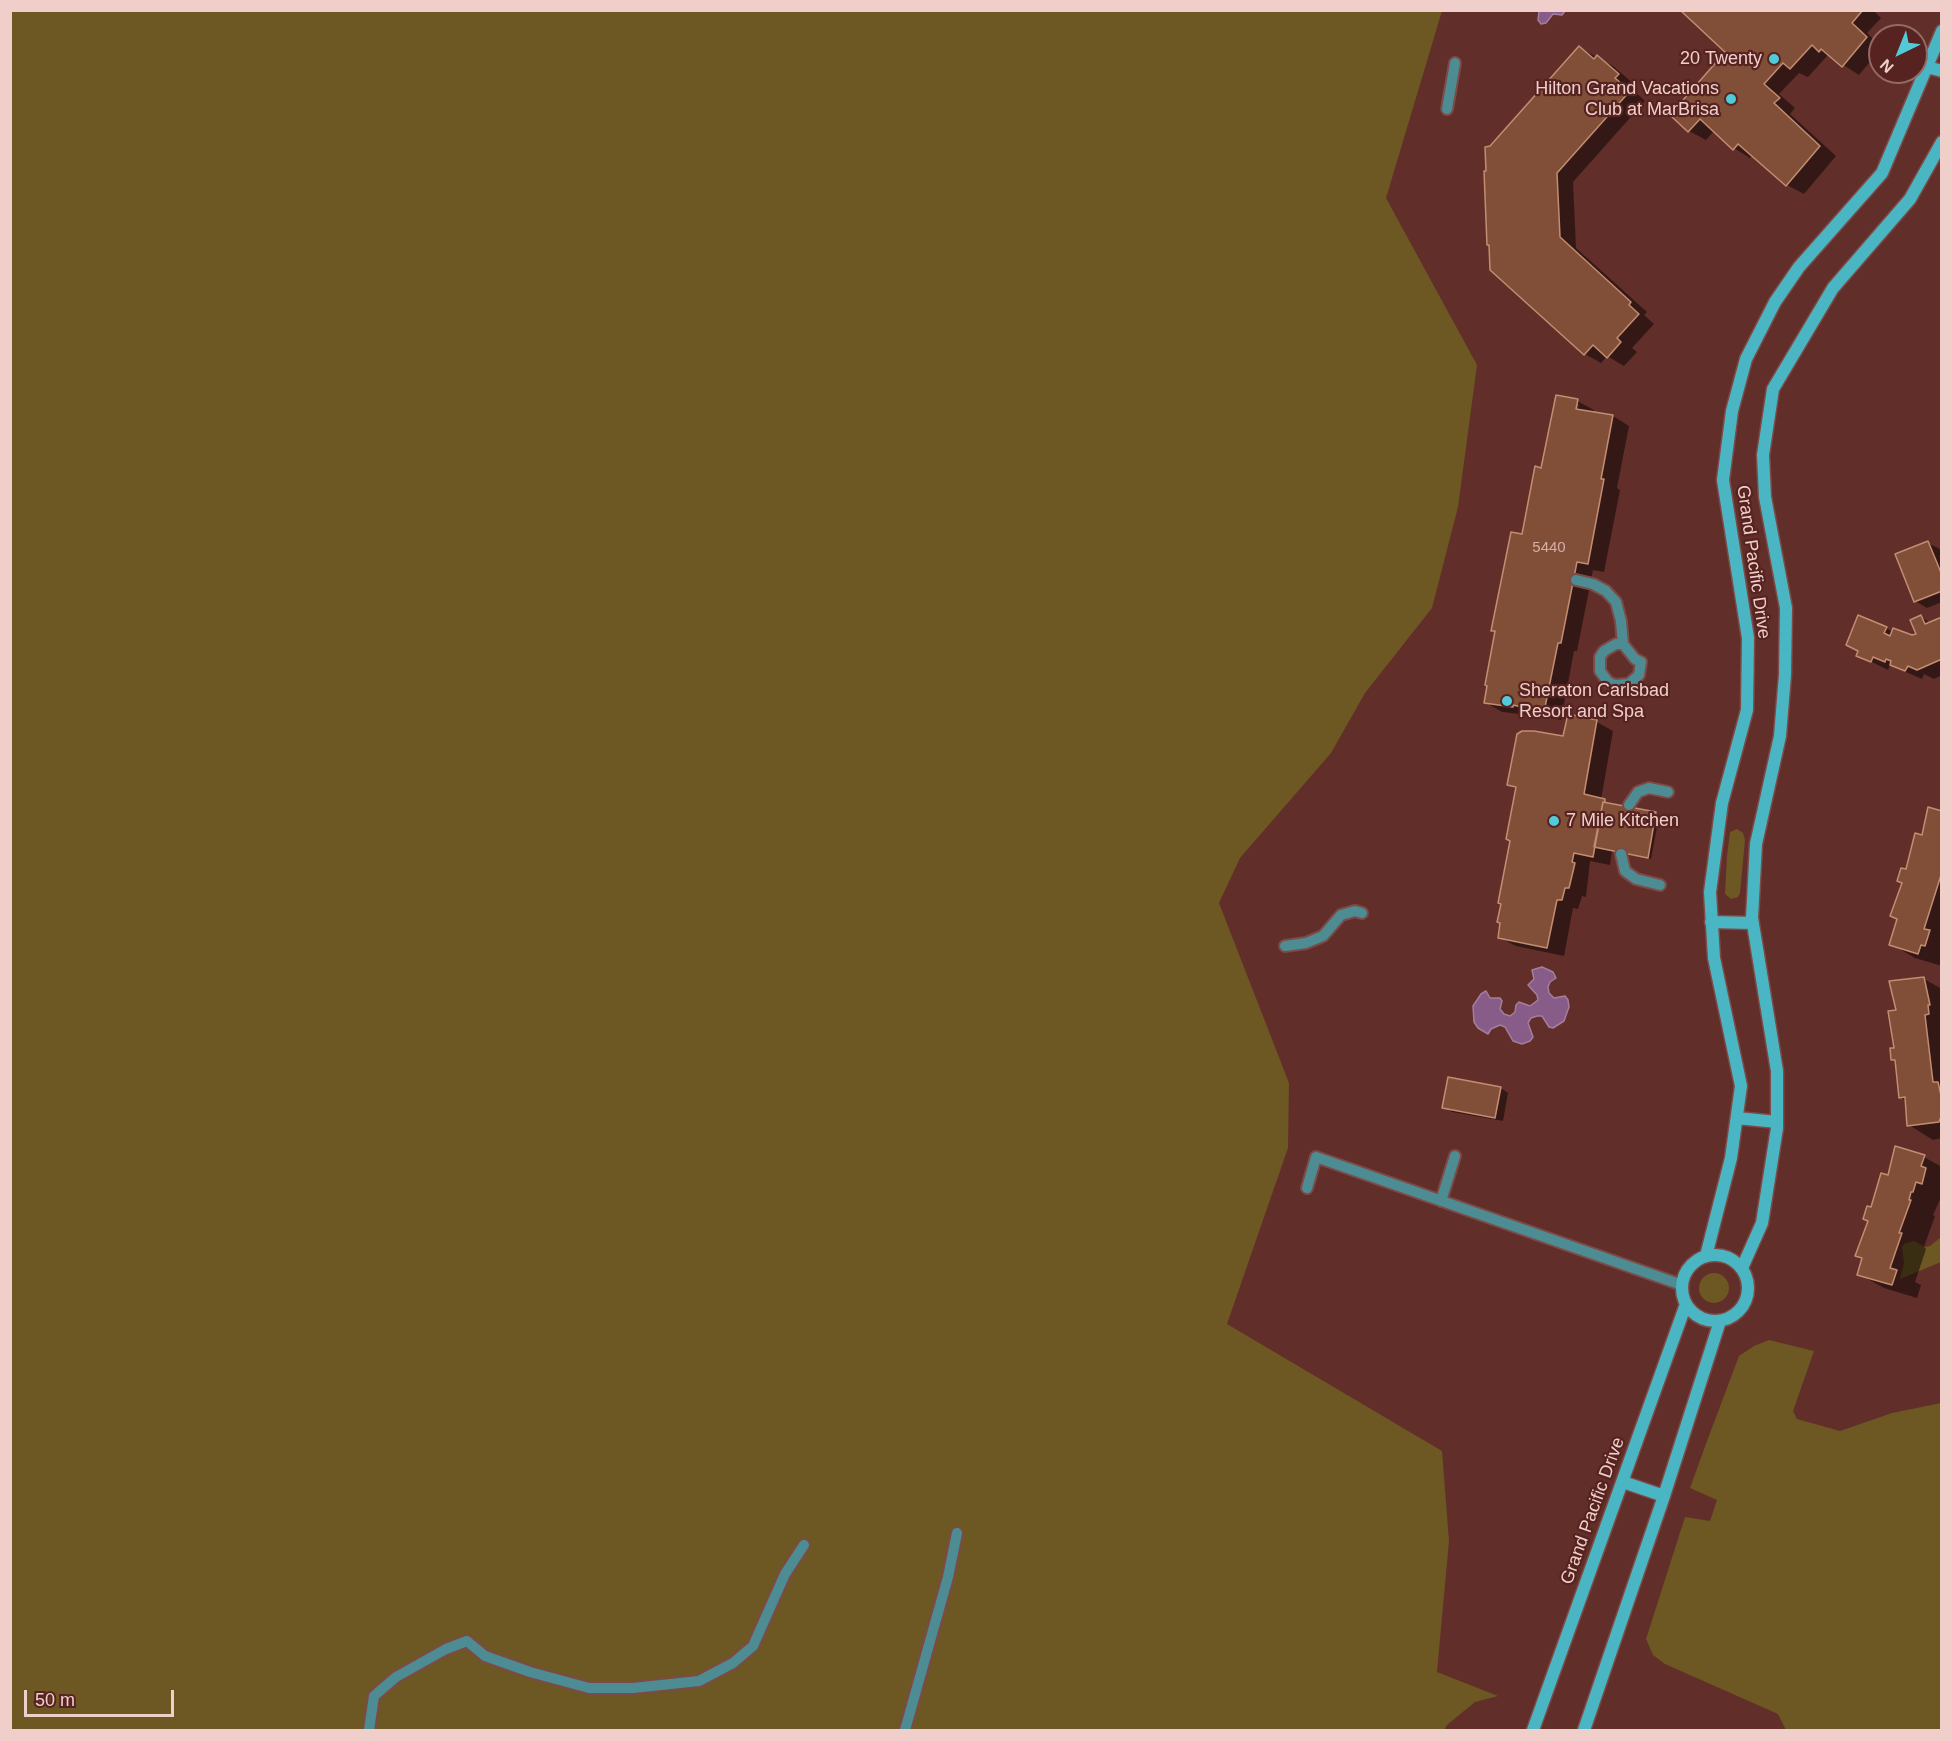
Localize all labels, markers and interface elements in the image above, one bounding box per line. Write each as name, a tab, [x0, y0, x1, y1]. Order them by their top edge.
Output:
north arrow	[1868, 24, 1928, 84]
place label: 20 Twenty	[1680, 48, 1762, 70]
marker: 20 Twenty	[1767, 52, 1781, 66]
text: N	[1877, 56, 1897, 76]
place label: Hilton Grand Vacations Club at MarBrisa	[1535, 78, 1719, 121]
marker: Hilton Grand Vacations Club at MarBrisa	[1724, 92, 1738, 106]
street label: Grand Pacific Drive	[1732, 484, 1774, 640]
house number: 5440	[1532, 539, 1566, 557]
place label: Sheraton Carlsbad Resort and Spa	[1519, 680, 1669, 722]
marker: Sheraton Carlsbad Resort and Spa	[1500, 694, 1514, 708]
place label: 7 Mile Kitchen	[1566, 810, 1679, 832]
marker: 7 Mile Kitchen	[1547, 814, 1561, 828]
street label: Grand Pacific Drive	[1556, 1434, 1630, 1588]
scale bar	[27, 1678, 177, 1716]
text: 50 m	[35, 1690, 75, 1710]

